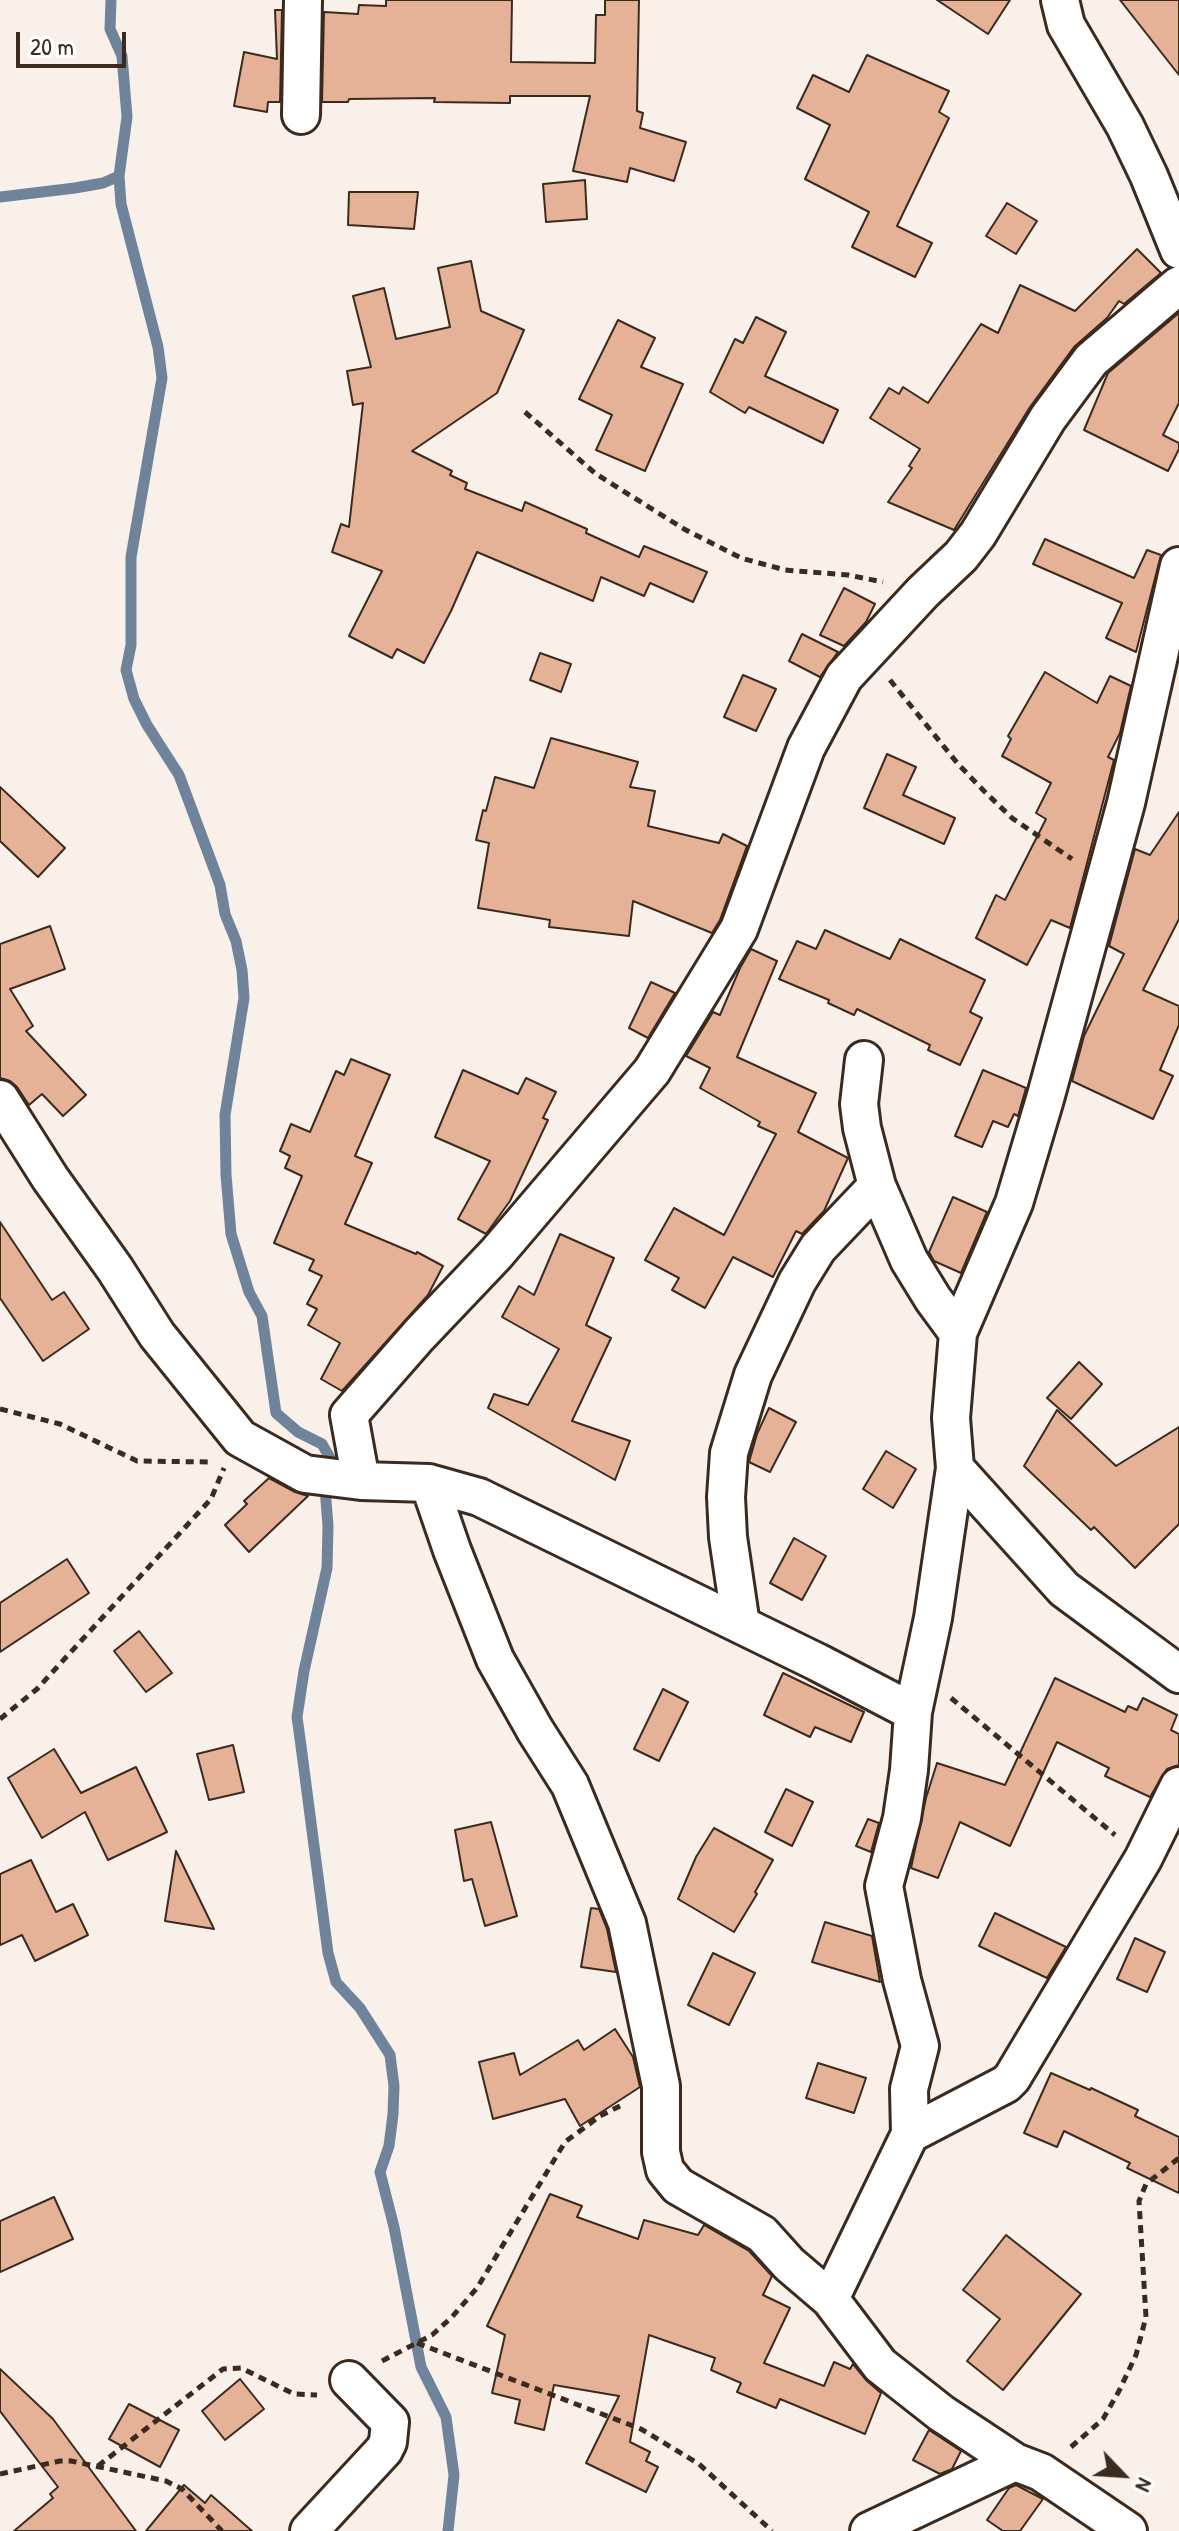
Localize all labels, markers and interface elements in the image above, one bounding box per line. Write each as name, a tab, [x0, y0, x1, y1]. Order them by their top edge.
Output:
scale bar	[20, 16, 130, 66]
text: 20 m	[30, 30, 74, 62]
north arrow	[1083, 2435, 1163, 2515]
text: N	[1129, 2473, 1161, 2497]

